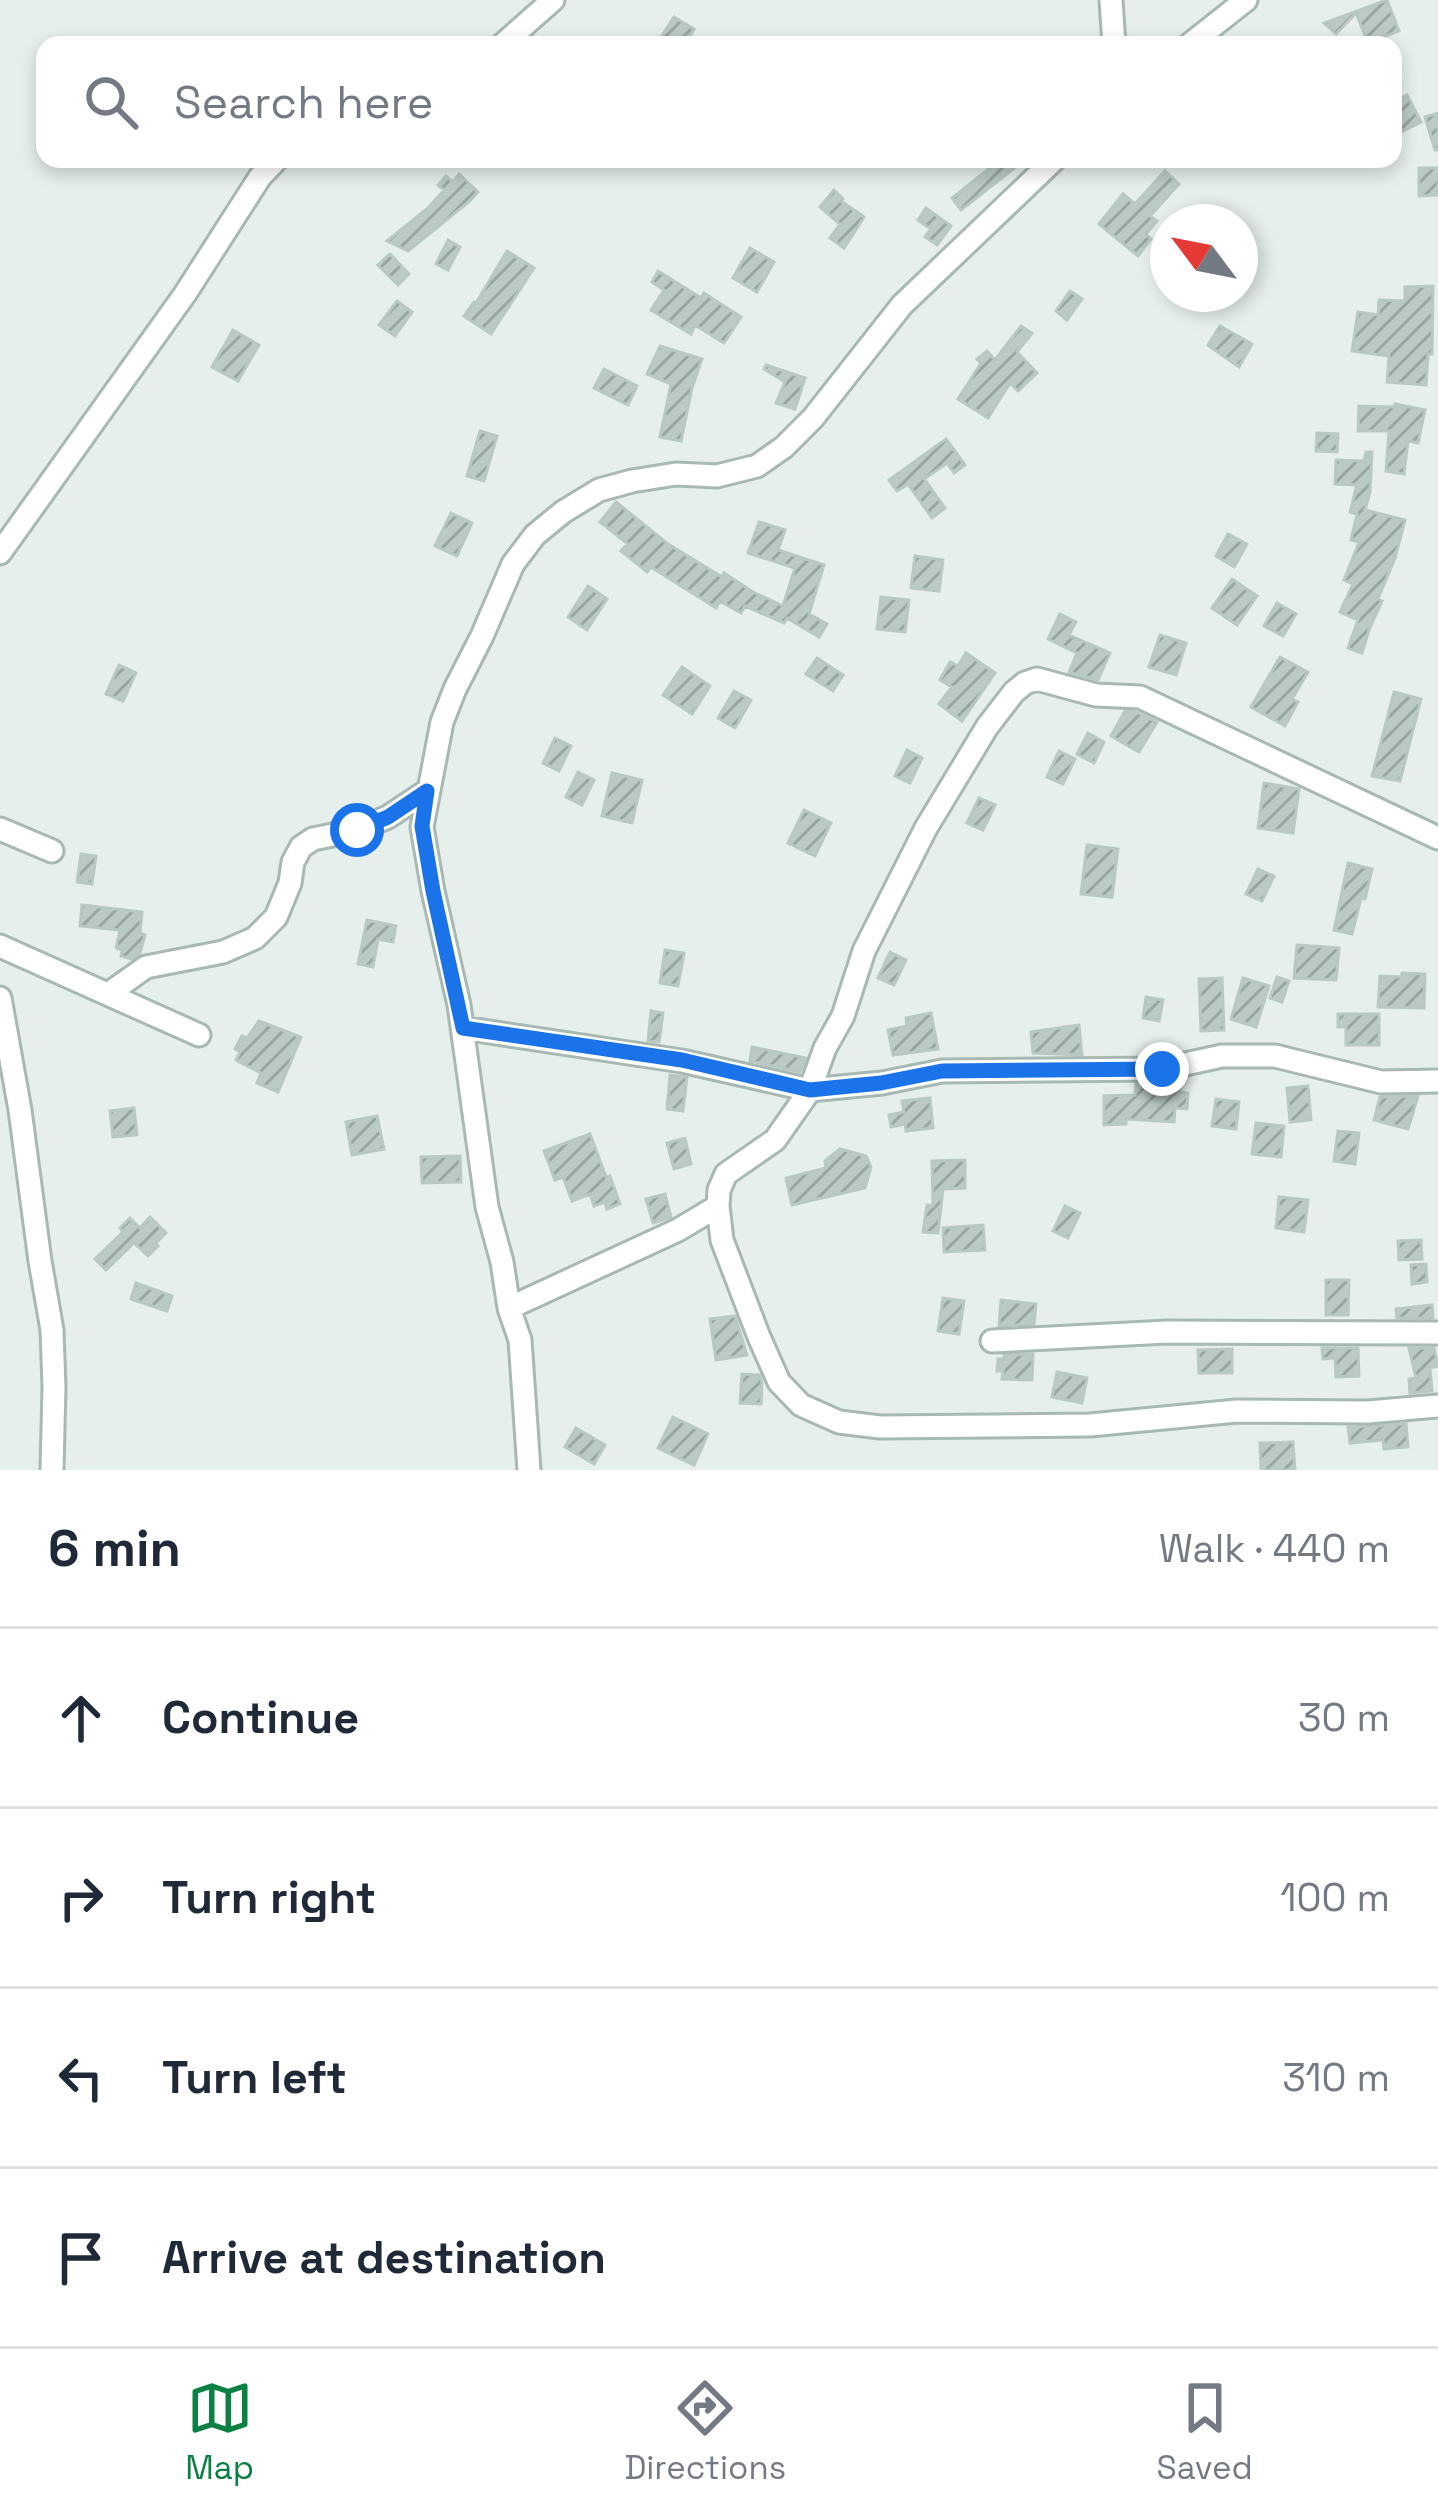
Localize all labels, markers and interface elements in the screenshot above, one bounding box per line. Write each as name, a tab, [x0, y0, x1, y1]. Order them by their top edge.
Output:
search box	[36, 36, 1402, 168]
icon: search	[78, 69, 144, 135]
text: Search here	[174, 74, 433, 131]
north arrow	[1150, 204, 1258, 312]
route start	[330, 803, 384, 857]
route end	[1135, 1042, 1189, 1096]
text: 6 min	[48, 1516, 181, 1581]
text: Walk · 440 m	[1159, 1524, 1390, 1573]
icon: ahead	[48, 1685, 114, 1751]
text: Continue	[162, 1689, 359, 1746]
text: 30 m	[1298, 1693, 1390, 1742]
icon: right	[48, 1865, 114, 1931]
text: Turn right	[162, 1869, 376, 1926]
text: 100 m	[1280, 1873, 1390, 1922]
icon: left	[48, 2045, 114, 2111]
text: Turn left	[162, 2049, 347, 2106]
text: 310 m	[1282, 2053, 1390, 2102]
icon: arrive	[48, 2225, 114, 2291]
text: Arrive at destination	[162, 2229, 606, 2286]
tab: Map	[185, 2375, 254, 2489]
tab: Directions	[624, 2375, 786, 2489]
tab: Saved	[1157, 2375, 1253, 2489]

